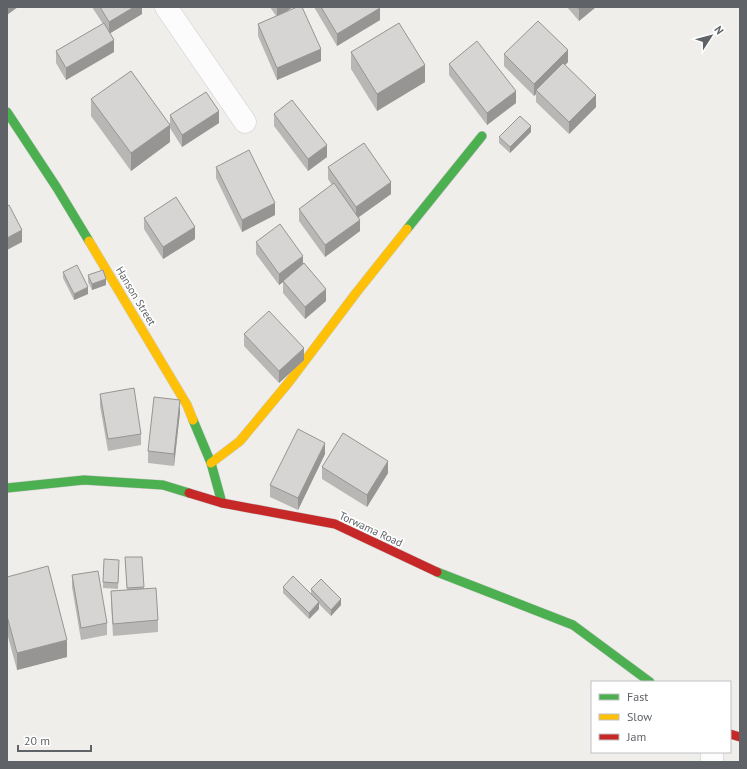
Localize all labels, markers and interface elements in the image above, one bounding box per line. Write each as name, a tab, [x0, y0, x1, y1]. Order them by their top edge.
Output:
north arrow	[691, 16, 731, 56]
text: N	[711, 23, 727, 37]
street label: Hanson Street	[113, 264, 159, 328]
street label: Torwama Road	[337, 508, 405, 550]
legend	[591, 681, 731, 753]
text: Fast	[627, 689, 648, 704]
text: Slow	[627, 709, 652, 724]
scale bar	[18, 727, 91, 753]
text: Jam	[626, 729, 646, 744]
text: 20 m	[24, 733, 50, 748]

